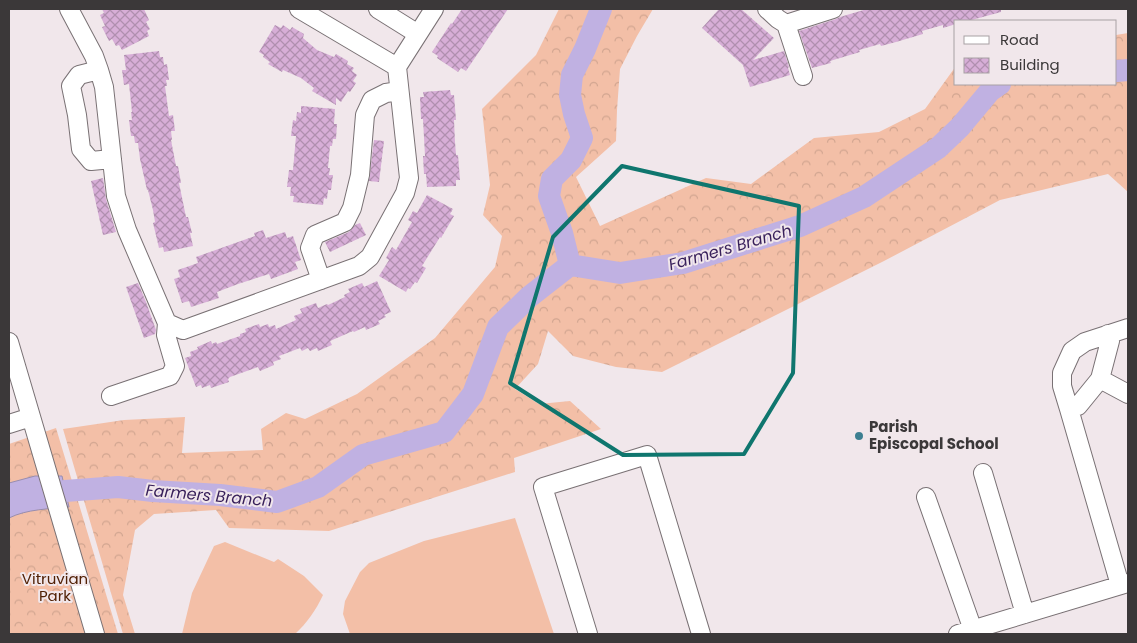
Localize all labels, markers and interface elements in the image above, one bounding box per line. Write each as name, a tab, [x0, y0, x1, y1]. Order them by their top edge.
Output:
legend	[954, 20, 1117, 85]
text: Road	[1000, 29, 1039, 50]
text: Building	[1000, 54, 1060, 75]
water label: Farmers Branch	[666, 219, 794, 276]
place label: Parish Episcopal School	[869, 416, 999, 454]
marker: Parish Episcopal School	[853, 430, 865, 442]
water label: Farmers Branch	[145, 479, 273, 512]
park label: Vitruvian Park	[22, 568, 88, 606]

